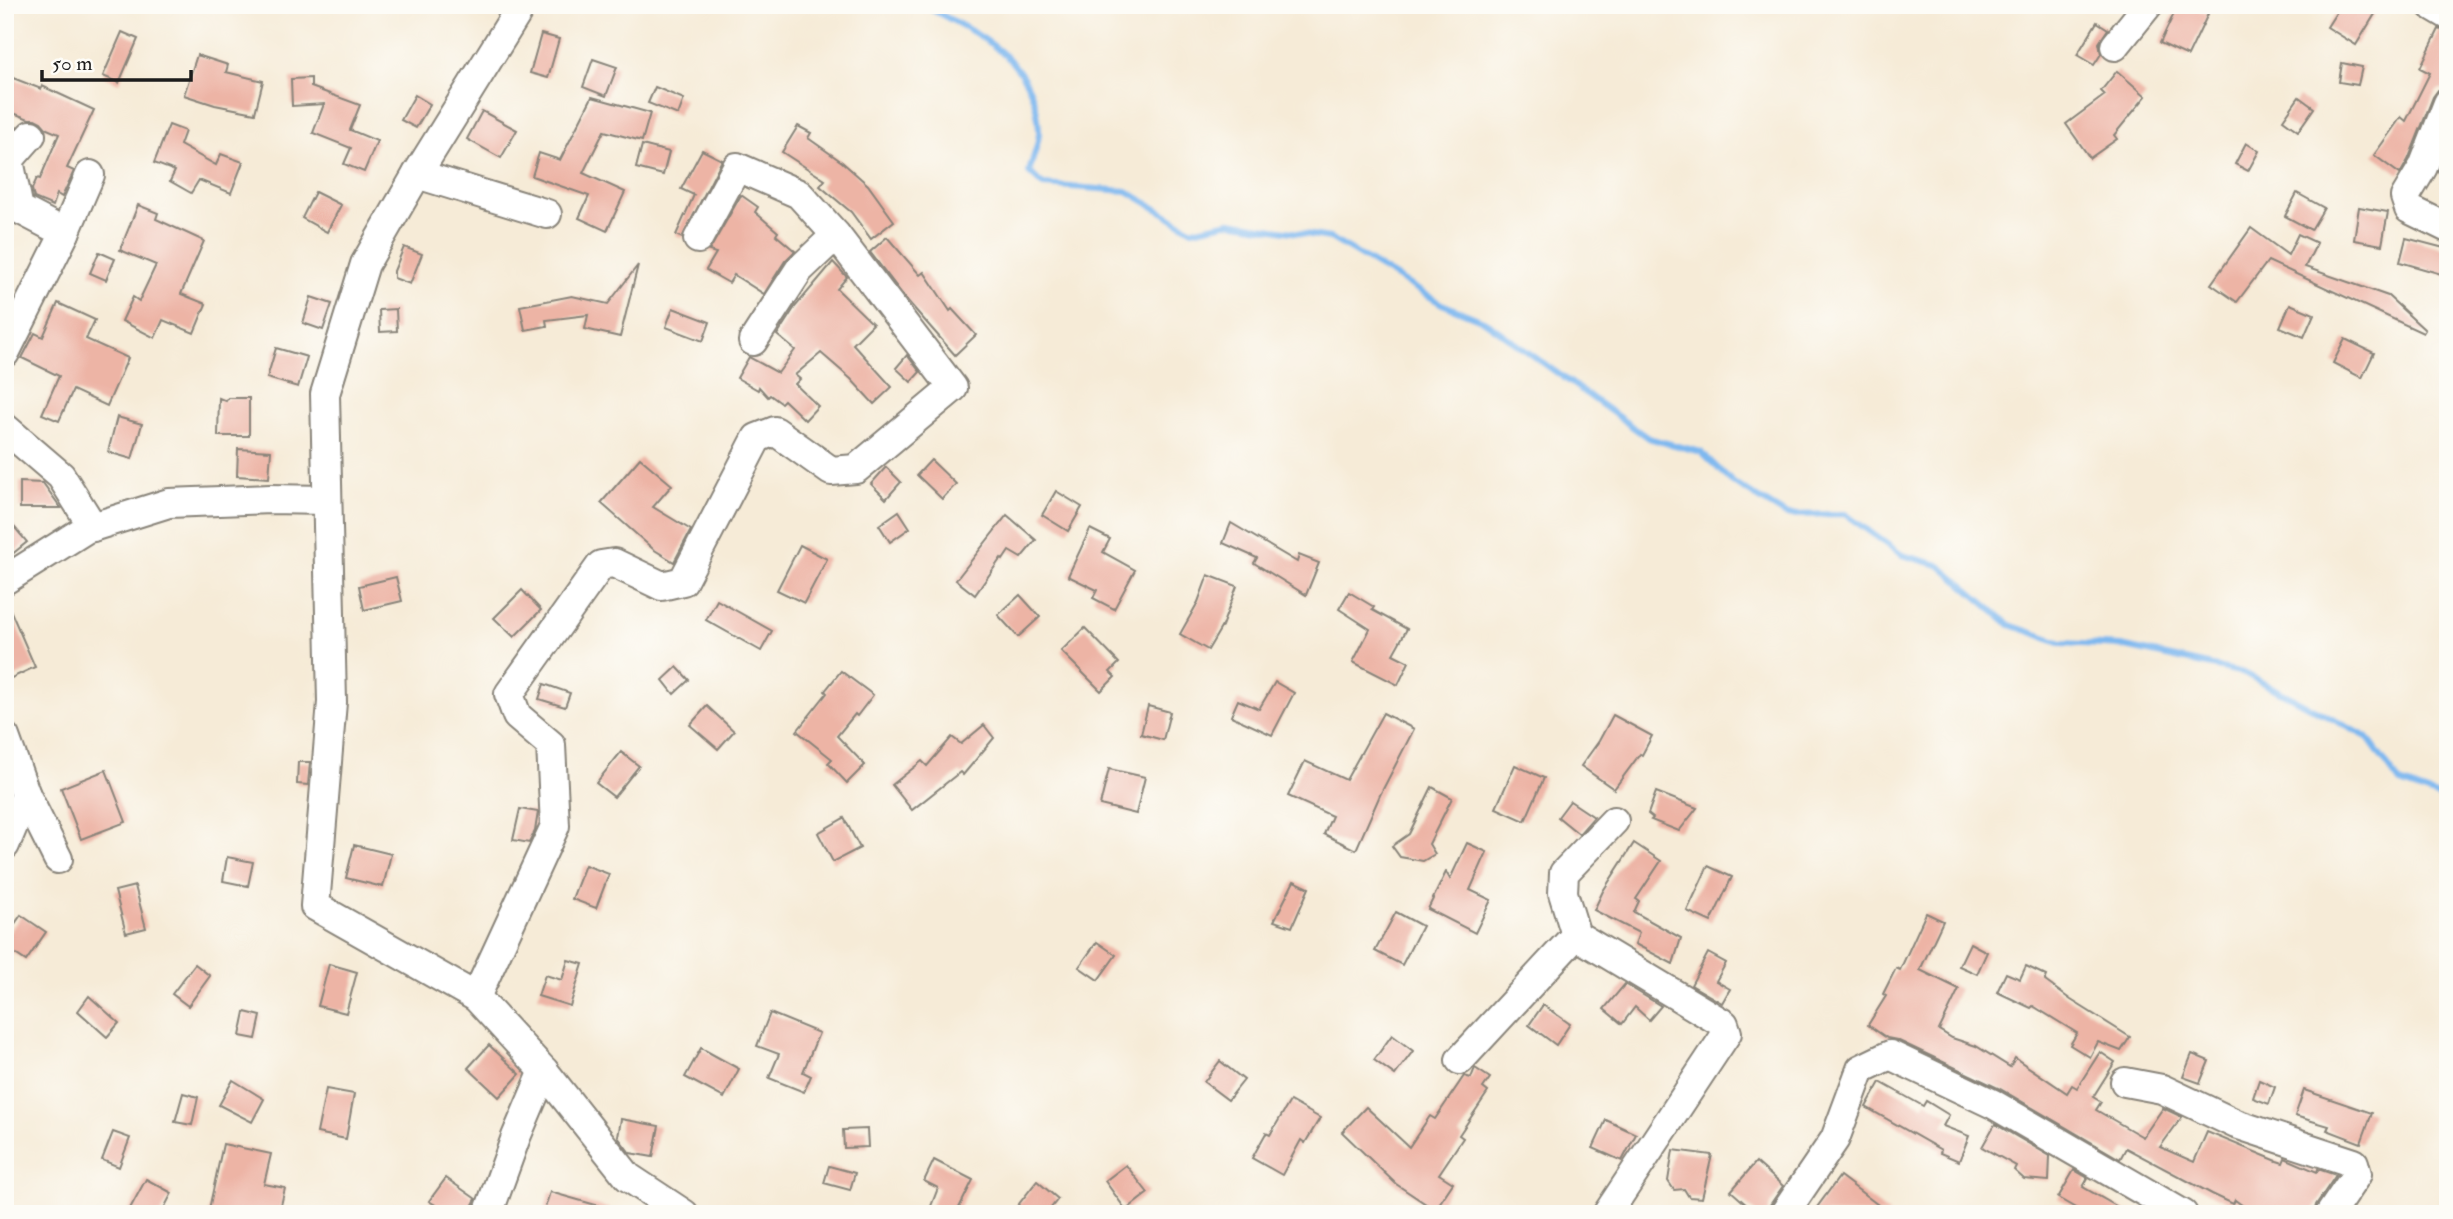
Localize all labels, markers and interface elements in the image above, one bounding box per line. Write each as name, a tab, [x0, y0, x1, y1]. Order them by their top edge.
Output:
scale bar	[42, 38, 191, 82]
text: 50 m	[52, 50, 93, 77]

